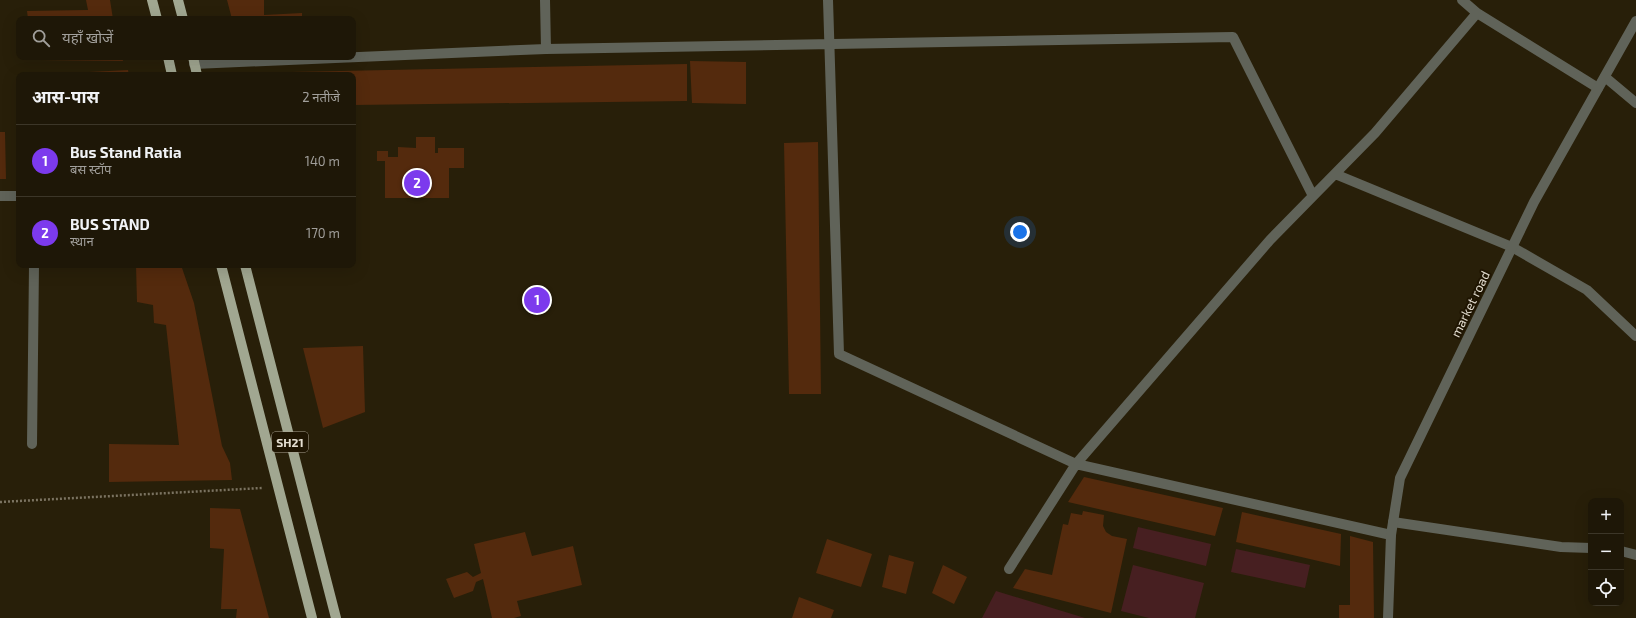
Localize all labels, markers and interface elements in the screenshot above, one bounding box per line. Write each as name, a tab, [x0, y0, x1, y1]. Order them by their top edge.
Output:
search box	[16, 16, 356, 60]
icon: search	[30, 27, 52, 49]
text: यहाँ खोजें	[62, 28, 113, 46]
text: आस-पास	[32, 86, 99, 106]
text: 2 नतीजे	[302, 89, 340, 105]
text: Bus Stand Ratia	[70, 143, 181, 161]
text: 1	[42, 153, 48, 169]
text: 140 m	[305, 153, 340, 169]
text: बस स्टॉप	[70, 161, 111, 177]
pin: 2	[404, 168, 430, 198]
text: BUS STAND	[70, 215, 150, 233]
your location	[1010, 222, 1030, 242]
text: 2	[41, 225, 49, 241]
text: 170 m	[306, 225, 340, 241]
text: स्थान	[70, 233, 94, 249]
street label: market road	[1447, 268, 1493, 340]
pin: 1	[524, 285, 550, 315]
road number: SH21	[272, 432, 308, 452]
map controls	[1588, 498, 1624, 606]
button: +	[1588, 498, 1624, 534]
button: −	[1588, 534, 1624, 570]
button: locate	[1588, 570, 1624, 606]

